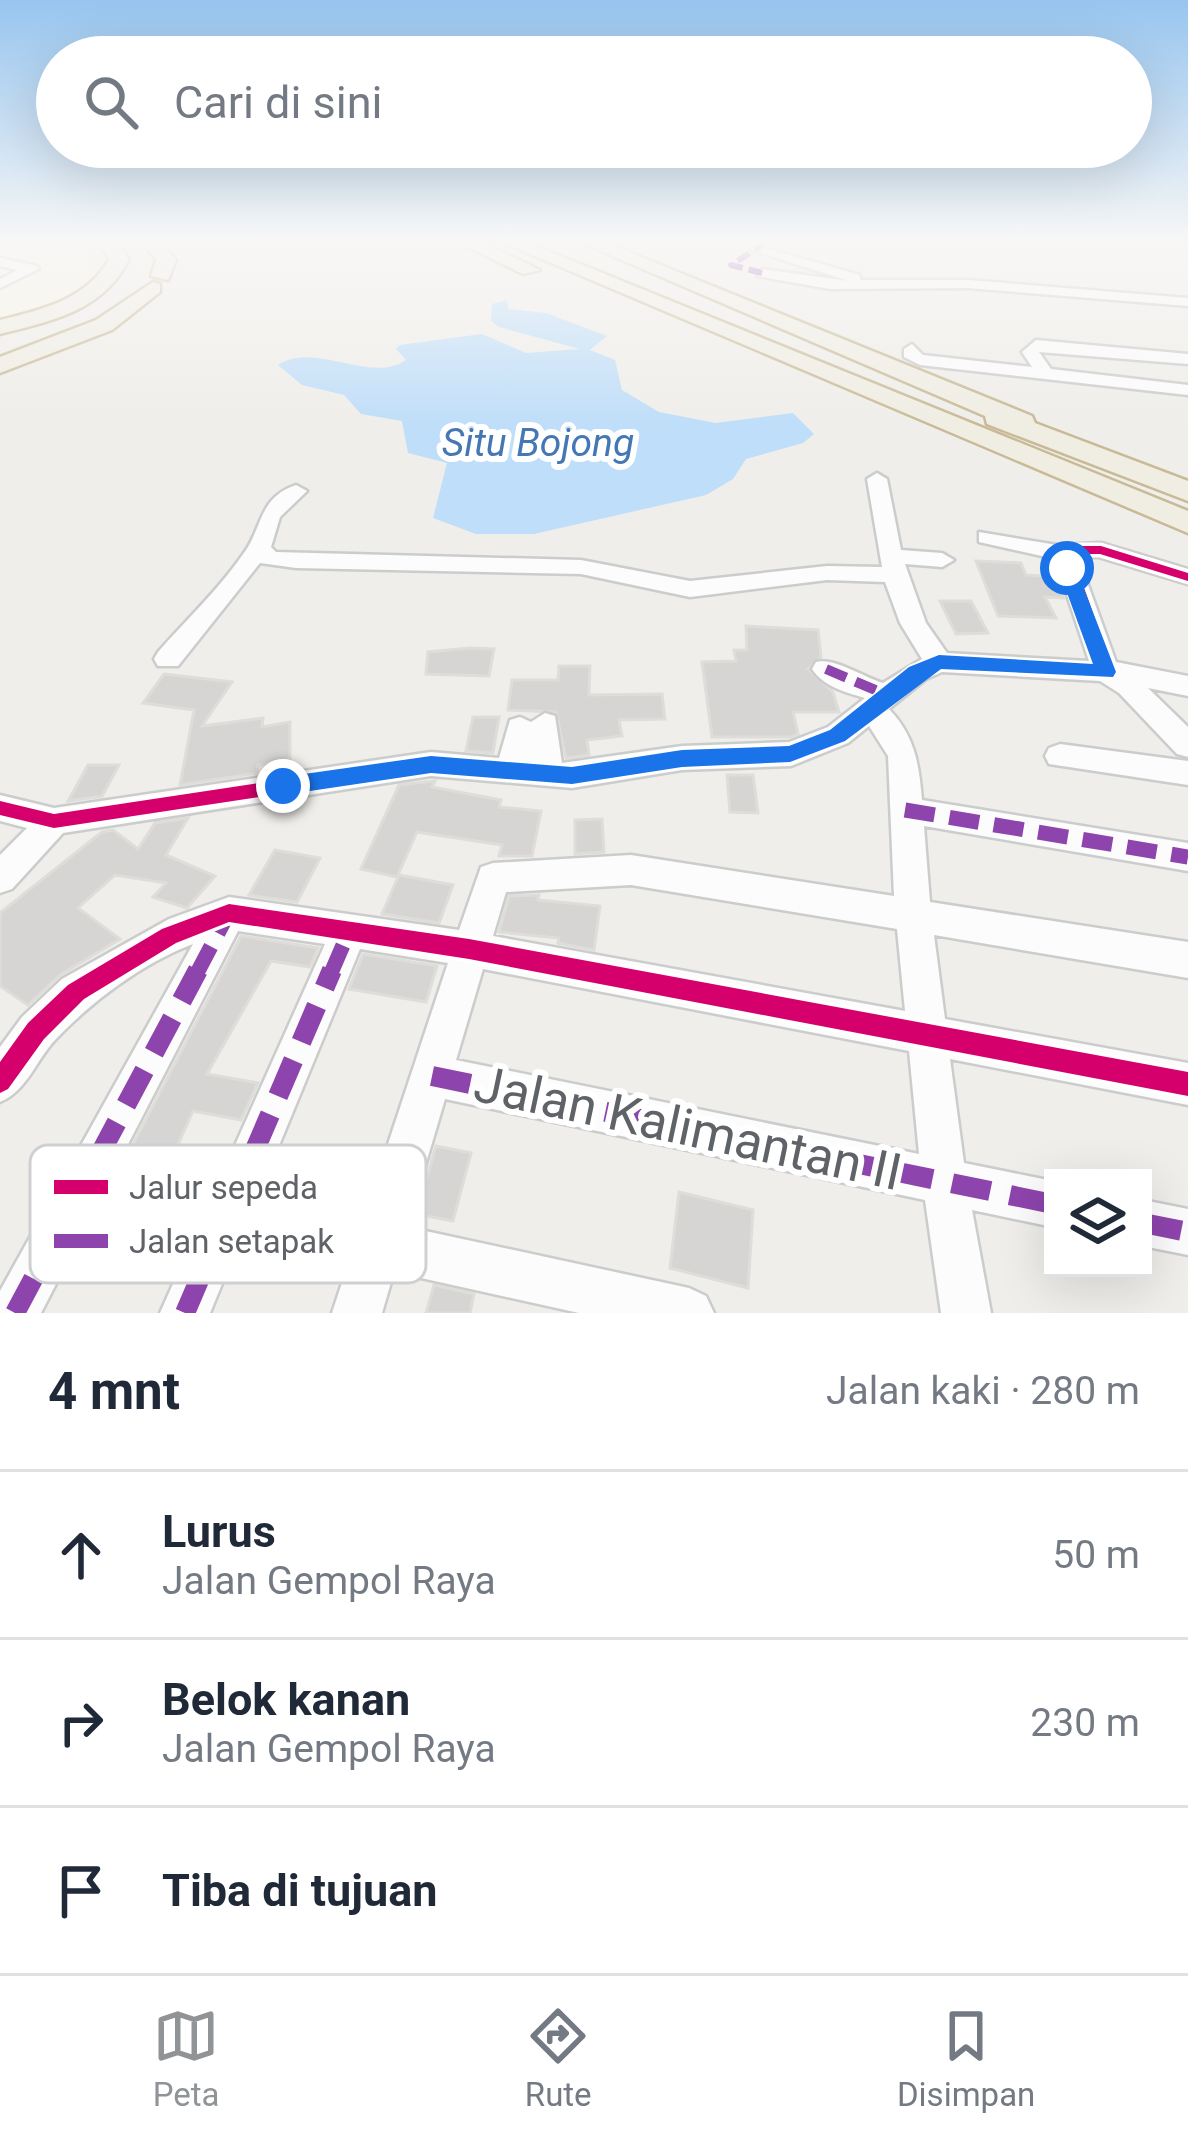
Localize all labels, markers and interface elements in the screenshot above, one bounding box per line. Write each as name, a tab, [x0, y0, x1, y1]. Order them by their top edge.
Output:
search box	[36, 36, 1152, 168]
icon: search	[78, 69, 144, 135]
text: Cari di sini	[174, 76, 383, 129]
water label: Situ Bojong	[442, 420, 634, 466]
route start	[1040, 541, 1094, 595]
route end	[256, 759, 310, 813]
street label: Jalan Kalimantan II	[469, 1054, 907, 1202]
legend	[30, 1145, 426, 1283]
text: Jalur sepeda	[129, 1168, 318, 1207]
map controls	[1044, 1169, 1152, 1277]
button: layers	[1044, 1169, 1152, 1277]
text: Jalan setapak	[129, 1222, 334, 1261]
text: 4 mnt	[48, 1362, 180, 1421]
text: Jalan kaki · 280 m	[826, 1368, 1140, 1414]
text: Lurus	[162, 1505, 276, 1558]
icon: ahead	[48, 1522, 114, 1588]
text: 50 m	[1052, 1532, 1140, 1578]
text: Jalan Gempol Raya	[162, 1558, 496, 1604]
text: Belok kanan	[162, 1673, 410, 1726]
icon: right	[48, 1690, 114, 1756]
text: 230 m	[1030, 1700, 1140, 1746]
text: Jalan Gempol Raya	[162, 1726, 496, 1772]
icon: arrive	[48, 1858, 114, 1924]
text: Tiba di tujuan	[162, 1864, 437, 1917]
tab: Peta	[153, 2003, 220, 2114]
tab: Rute	[525, 2003, 592, 2114]
tab: Disimpan	[897, 2003, 1035, 2114]

